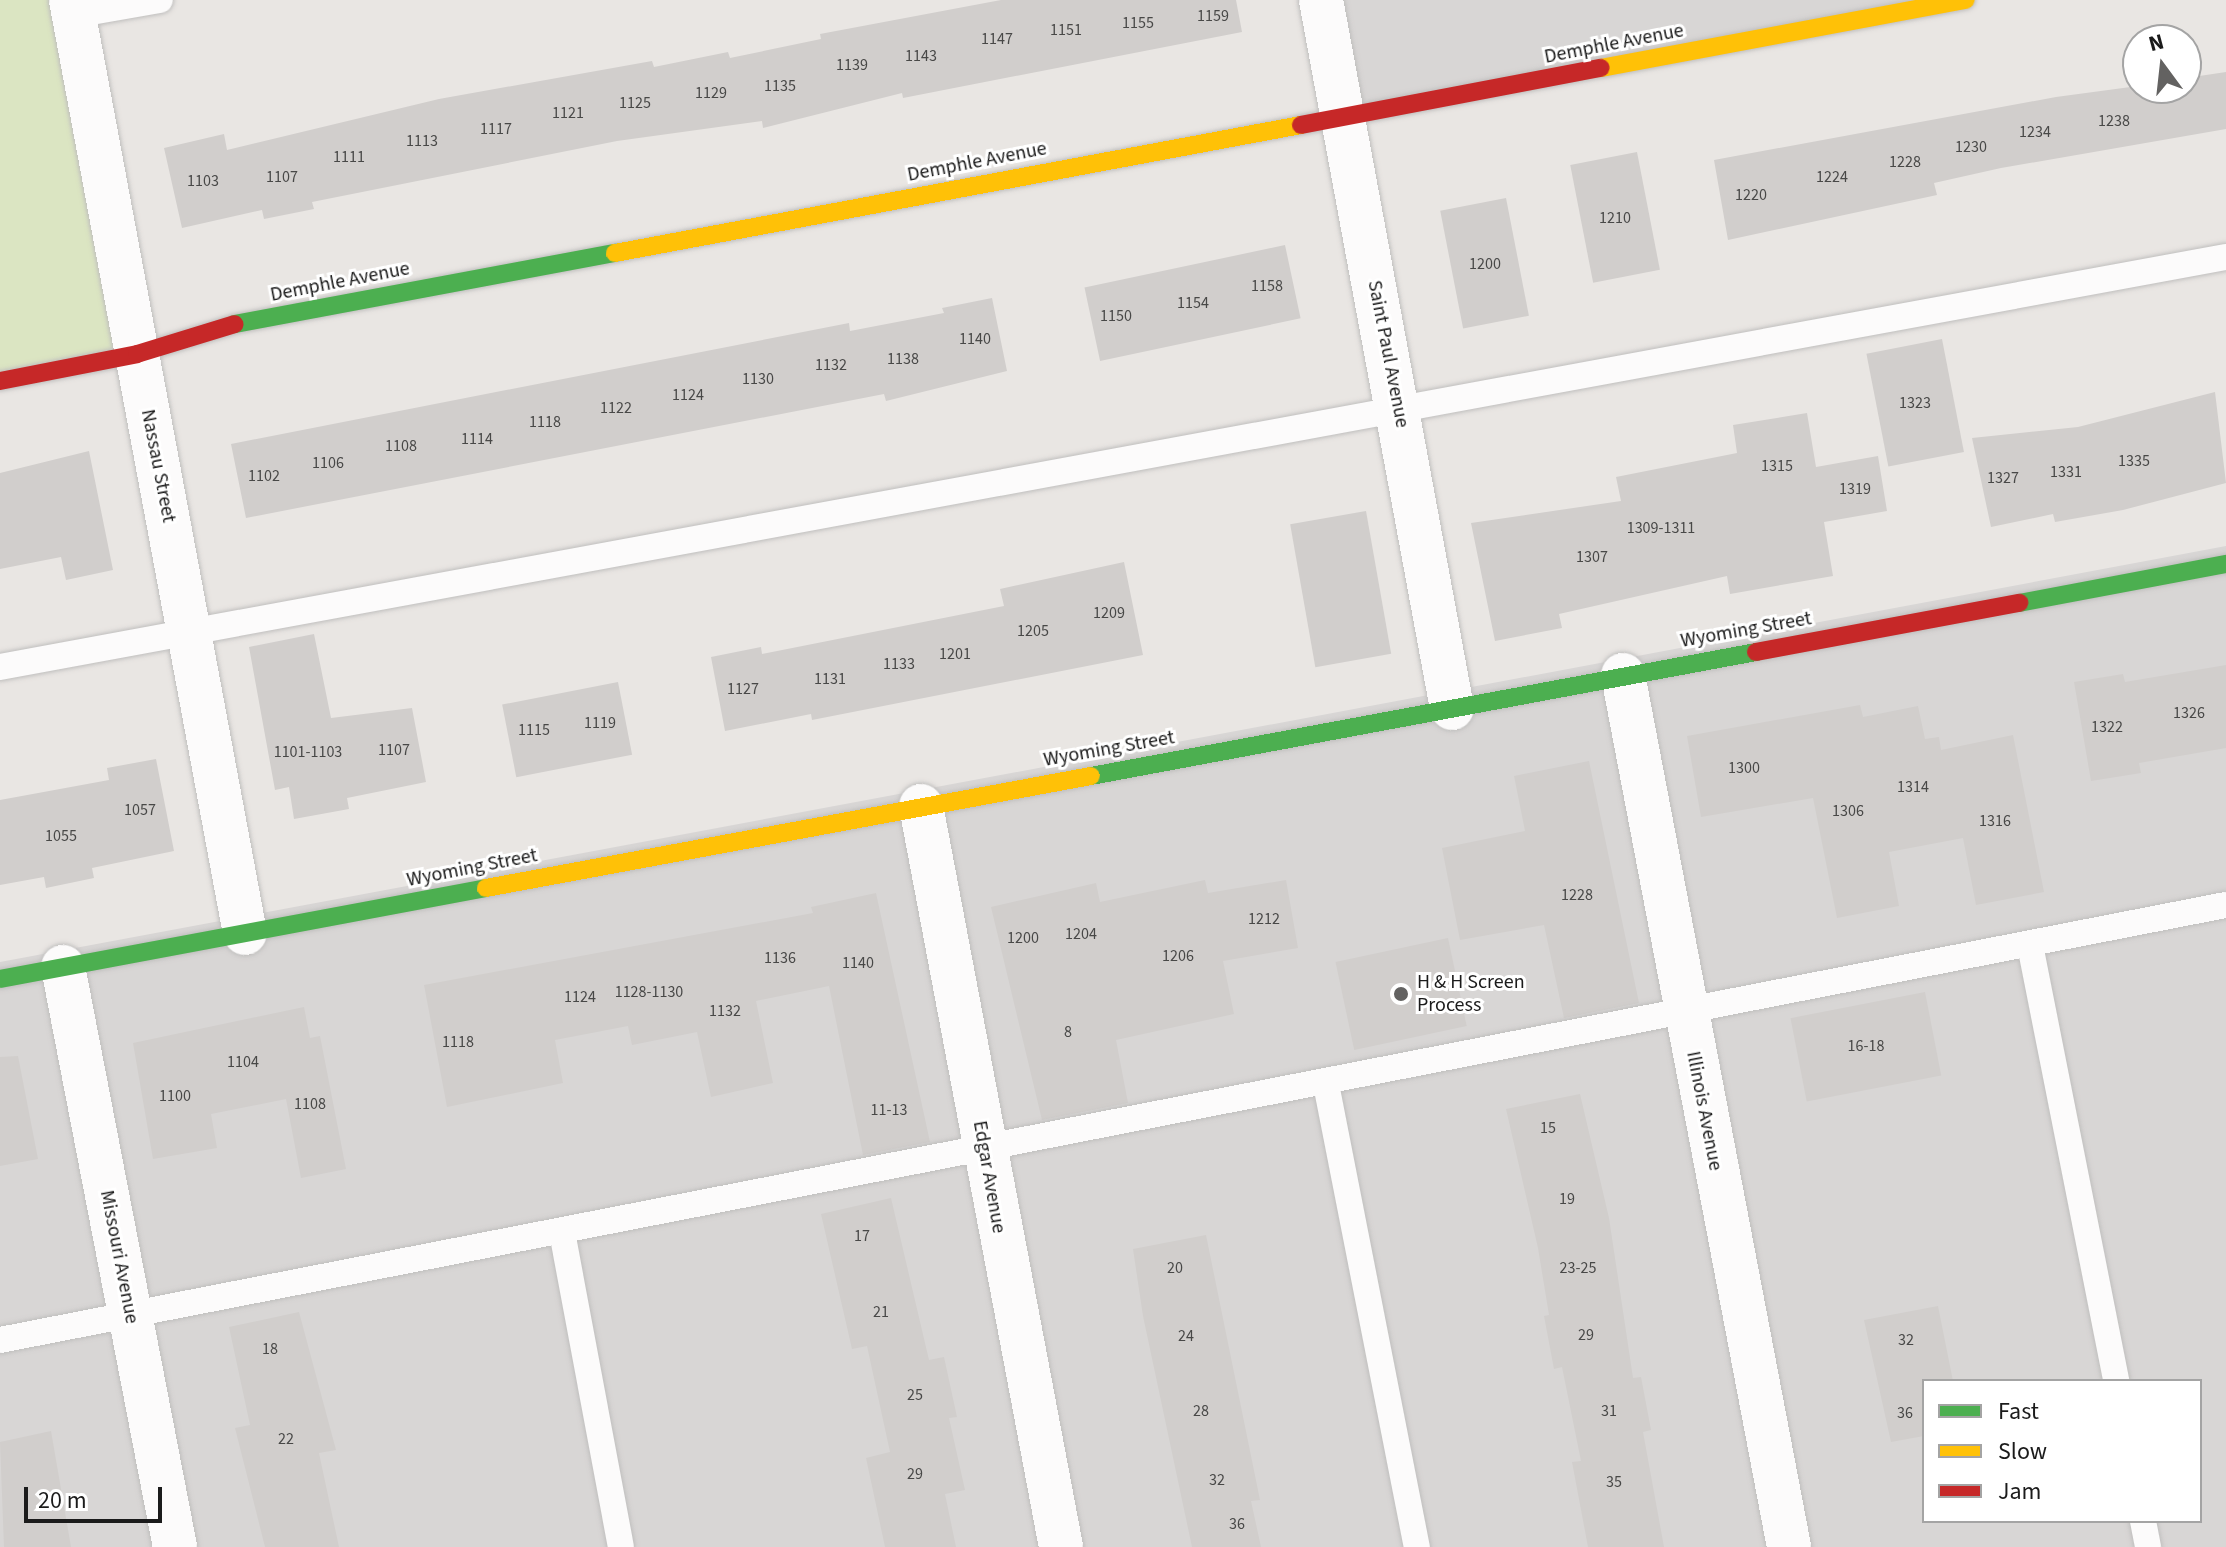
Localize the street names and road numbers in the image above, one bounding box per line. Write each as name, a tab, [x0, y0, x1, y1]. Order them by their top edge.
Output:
street label: Demphle Avenue	[1542, 19, 1686, 69]
street label: Demphle Avenue	[905, 137, 1049, 187]
street label: Demphle Avenue	[268, 257, 412, 307]
street label: Saint Paul Avenue	[1362, 278, 1414, 430]
street label: Nassau Street	[135, 407, 181, 525]
street label: Wyoming Street	[1679, 607, 1813, 653]
street label: Wyoming Street	[1042, 726, 1176, 772]
street label: Wyoming Street	[405, 844, 539, 892]
street label: Illinois Avenue	[1681, 1049, 1727, 1173]
street label: Edgar Avenue	[967, 1119, 1011, 1235]
street label: Missouri Avenue	[94, 1188, 144, 1326]

